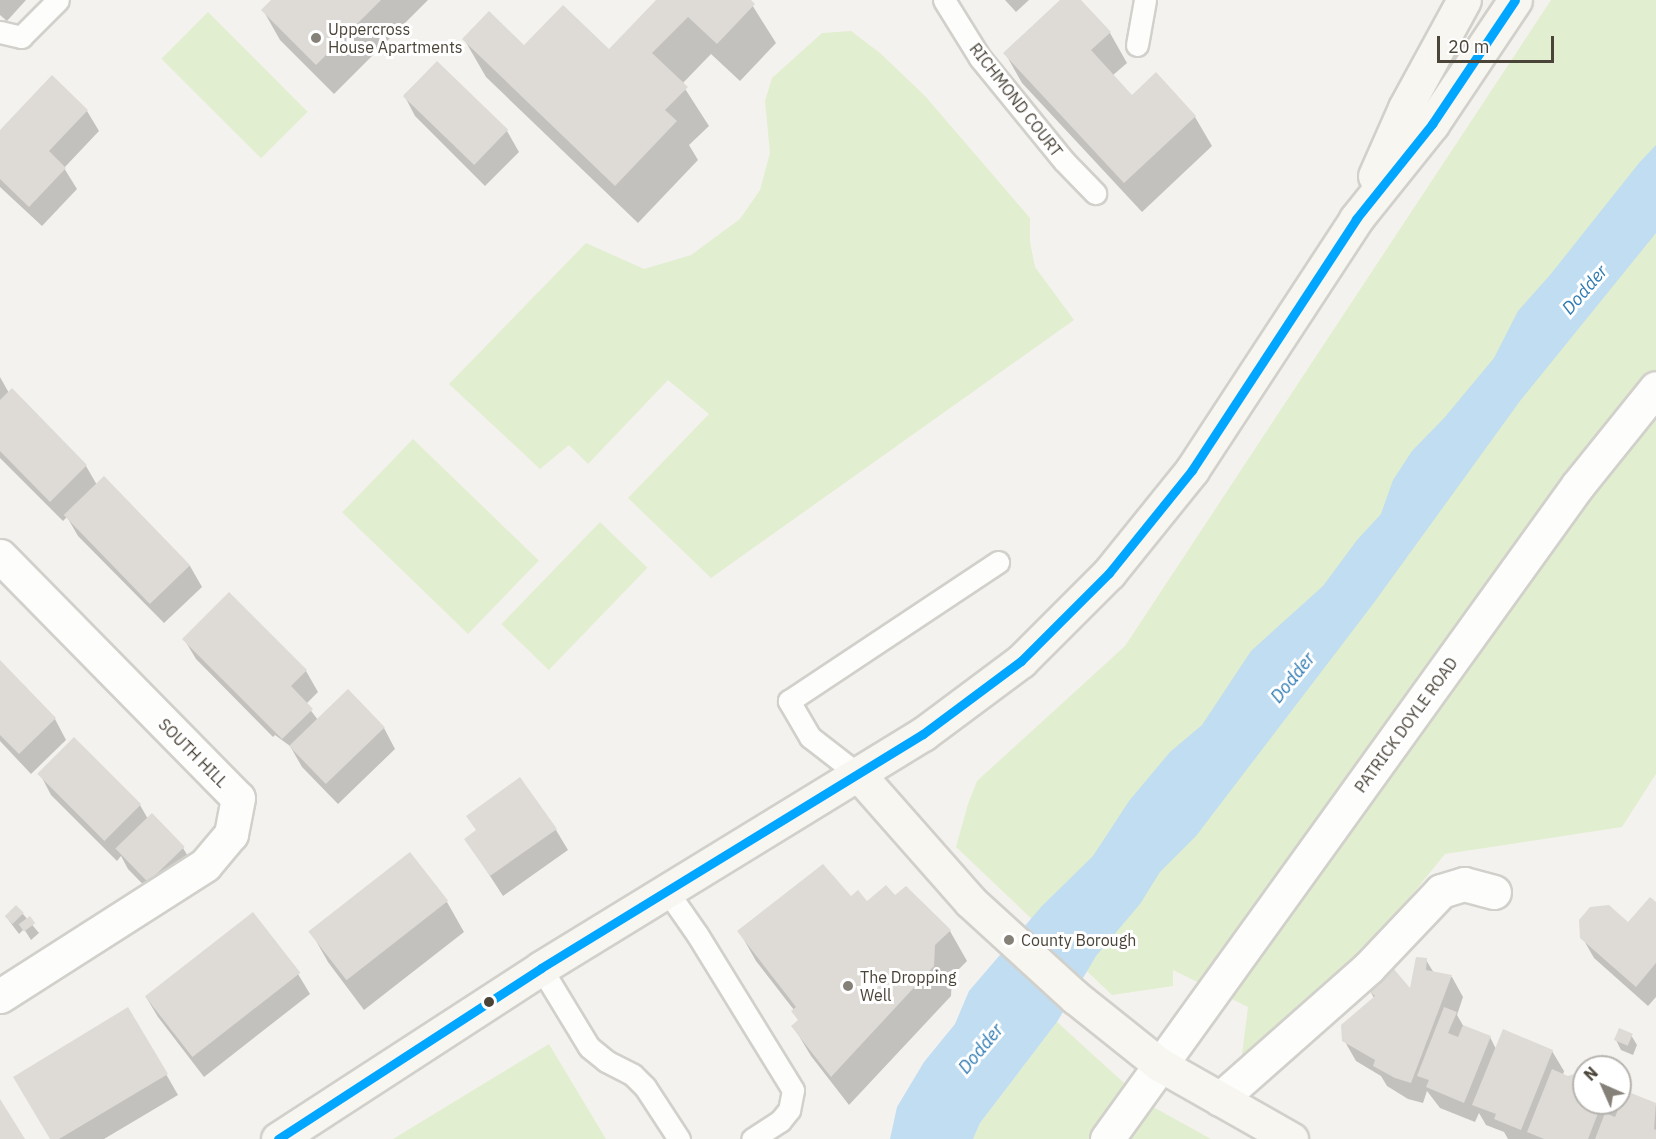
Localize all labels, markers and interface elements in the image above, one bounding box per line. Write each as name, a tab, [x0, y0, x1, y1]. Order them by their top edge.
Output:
place label: Uppercross House Apartments	[328, 19, 463, 57]
scale bar	[1440, 24, 1557, 62]
marker: Uppercross House Apartments	[309, 31, 323, 45]
text: 20 m	[1448, 35, 1490, 58]
street label: RICHMOND COURT	[966, 39, 1066, 161]
water label: Dodder	[1558, 261, 1612, 319]
water label: Dodder	[1266, 649, 1320, 707]
street label: PATRICK DOYLE ROAD	[1351, 654, 1461, 796]
street label: SOUTH HILL	[155, 715, 231, 791]
place label: County Borough	[1021, 930, 1136, 950]
marker: County Borough	[1002, 933, 1016, 947]
place label: The Dropping Well	[860, 967, 956, 1005]
marker: The Dropping Well	[841, 979, 855, 993]
unlabelled marker	[483, 996, 495, 1008]
water label: Dodder	[954, 1020, 1008, 1078]
north arrow	[1572, 1055, 1632, 1115]
text: N	[1580, 1063, 1602, 1085]

